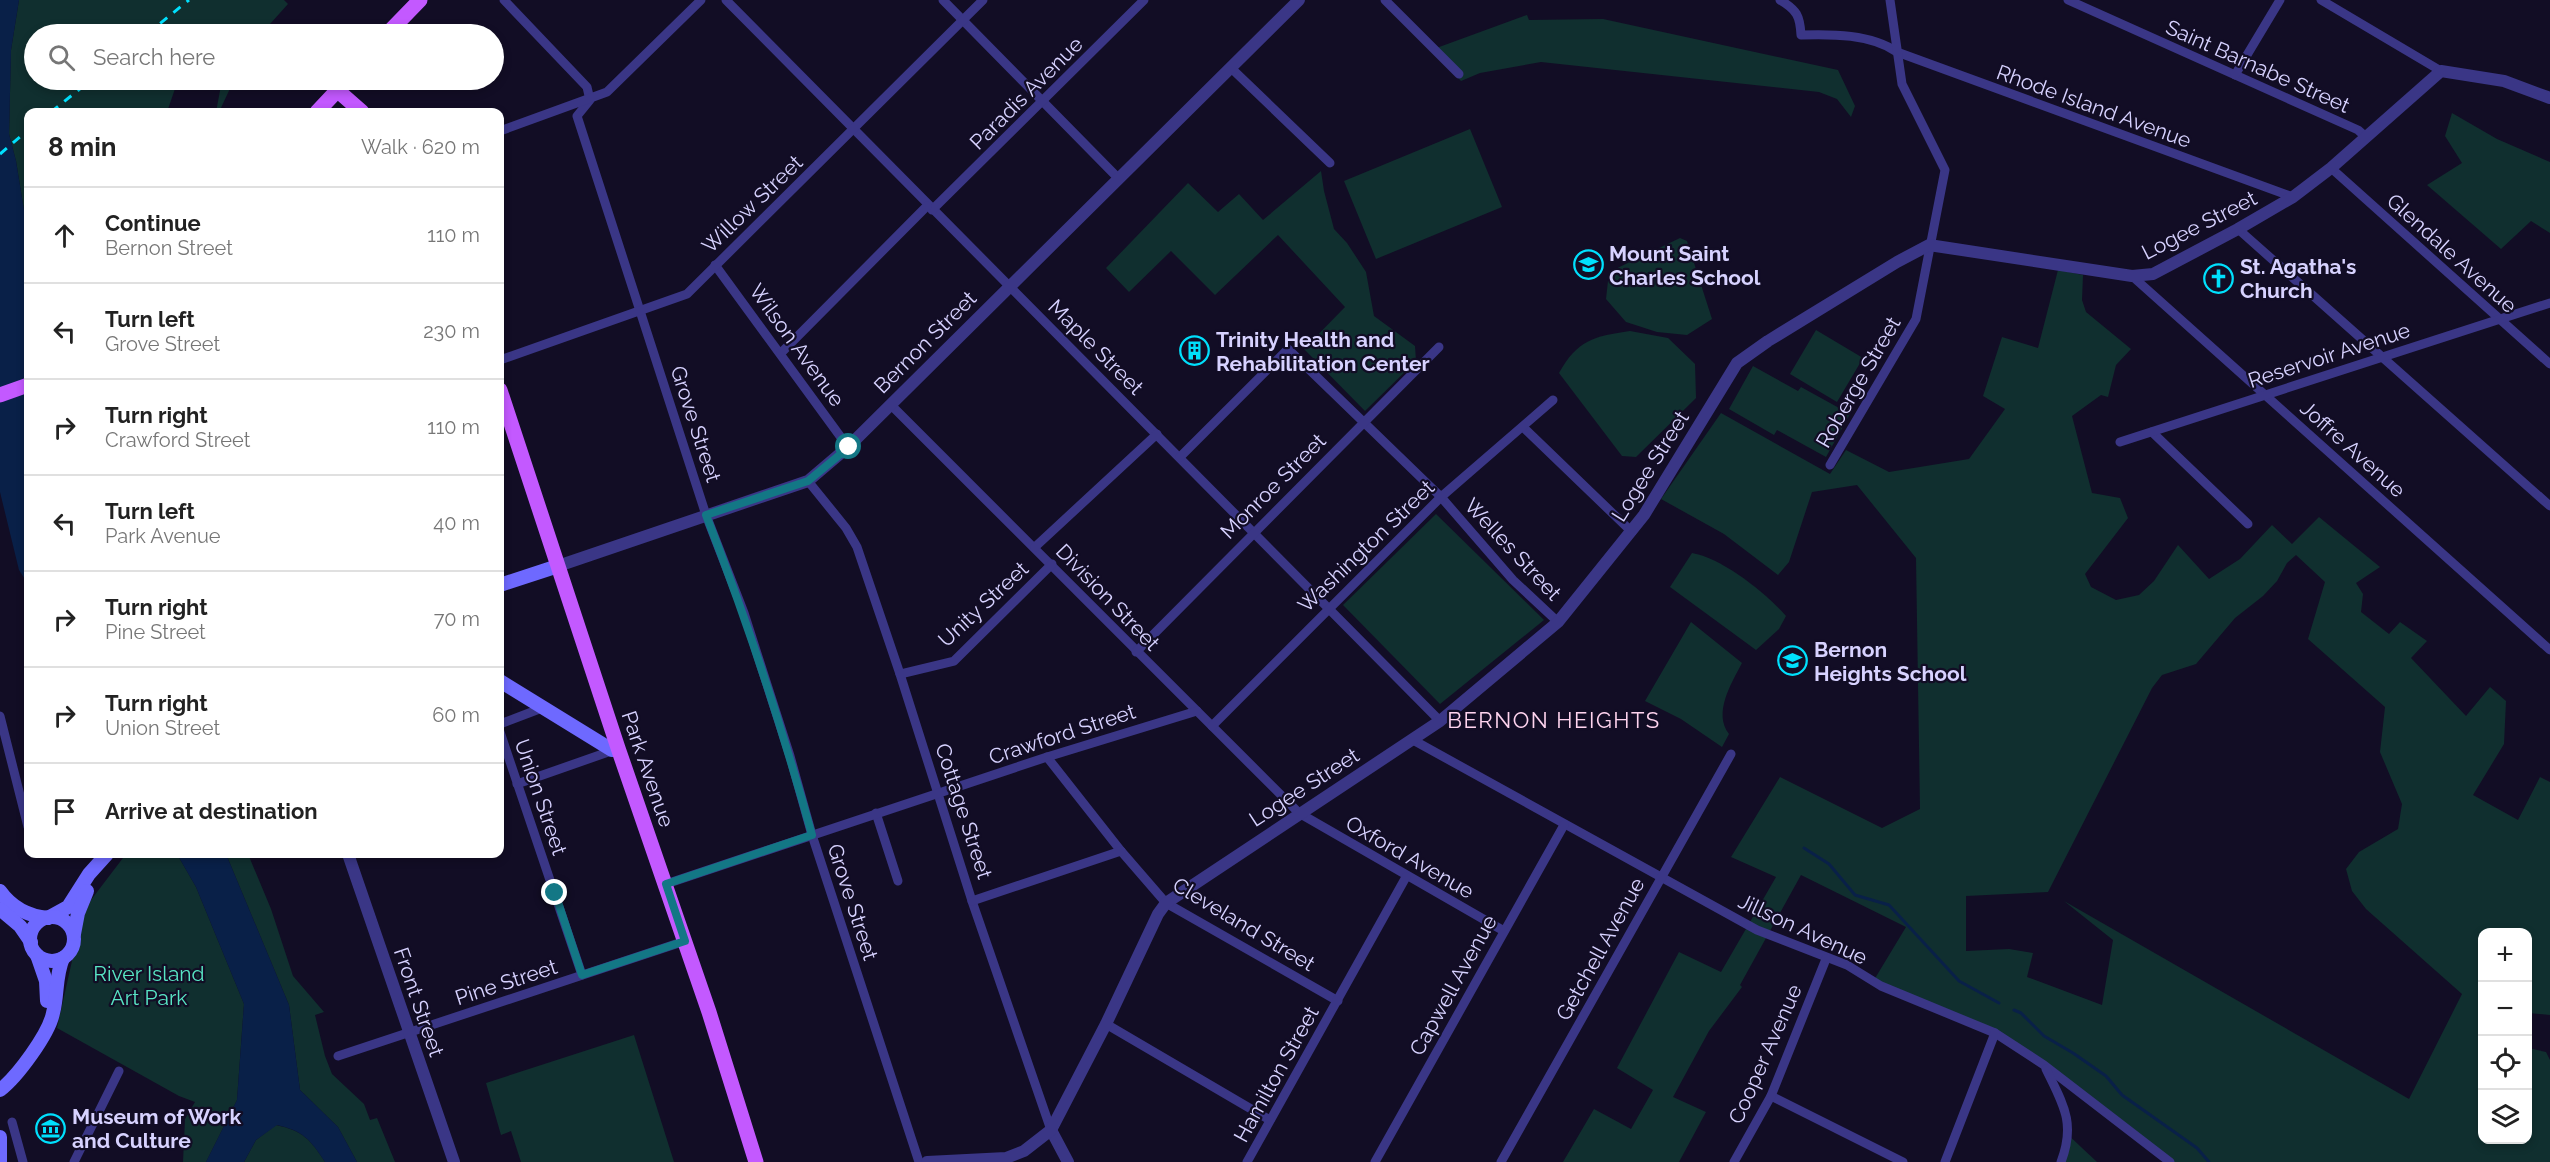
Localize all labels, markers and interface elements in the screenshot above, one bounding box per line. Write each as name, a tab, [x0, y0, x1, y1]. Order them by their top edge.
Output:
street label: Saint Barnabe Street	[2162, 14, 2354, 118]
search box	[24, 24, 504, 90]
street label: Paradis Avenue	[964, 31, 1088, 155]
icon: search	[45, 41, 78, 74]
text: Search here	[93, 44, 215, 70]
street label: Rhode Island Avenue	[1993, 59, 2195, 153]
text: 8 min	[48, 132, 116, 162]
text: Walk · 620 m	[361, 135, 480, 159]
street label: Willow Street	[697, 150, 807, 258]
street label: Logee Street	[2137, 185, 2261, 265]
street label: Glendale Avenue	[2382, 188, 2522, 318]
text: Continue	[105, 210, 201, 236]
icon: ahead	[48, 219, 81, 252]
text: 110 m	[427, 223, 480, 247]
text: Bernon Street	[105, 236, 233, 260]
place label: Mount Saint Charles School	[1609, 241, 1761, 290]
school or university icon: Mount Saint Charles School	[1572, 249, 1604, 281]
place label: St. Agatha's Church	[2240, 254, 2356, 303]
church icon: St. Agatha's Church	[2203, 262, 2235, 294]
street label: Wilson Avenue	[744, 279, 850, 411]
street label: Bernon Street	[869, 286, 981, 398]
street label: Maple Street	[1043, 294, 1149, 400]
text: Turn left	[105, 306, 195, 332]
street label: Roberge Street	[1810, 312, 1906, 452]
icon: left	[48, 315, 81, 348]
street label: Reservoir Avenue	[2245, 317, 2413, 393]
text: 230 m	[423, 319, 480, 343]
place label: Trinity Health and Rehabilitation Center	[1216, 327, 1430, 376]
text: Grove Street	[105, 332, 220, 356]
building icon: Trinity Health and Rehabilitation Center	[1179, 335, 1211, 367]
street label: Grove Street	[665, 363, 727, 485]
street label: Joffre Avenue	[2296, 395, 2410, 503]
text: Turn right	[105, 402, 208, 428]
street label: Logee Street	[1606, 406, 1694, 526]
icon: right	[48, 411, 81, 444]
text: 110 m	[427, 415, 480, 439]
text: Crawford Street	[105, 428, 250, 452]
street label: Monroe Street	[1215, 428, 1331, 544]
route start	[835, 433, 861, 459]
street label: Washington Street	[1293, 475, 1439, 617]
street label: Welles Street	[1459, 493, 1567, 605]
text: Turn left	[105, 498, 195, 524]
icon: left	[48, 507, 81, 540]
text: 40 m	[433, 511, 480, 535]
text: Park Avenue	[105, 524, 221, 548]
street label: Division Street	[1051, 539, 1165, 655]
street label: Unity Street	[933, 556, 1033, 652]
text: Turn right	[105, 594, 208, 620]
icon: right	[48, 603, 81, 636]
text: 70 m	[434, 607, 480, 631]
text: Pine Street	[105, 620, 206, 644]
place label: Bernon Heights School	[1814, 637, 1967, 686]
school or university icon: Bernon Heights School	[1777, 645, 1809, 677]
text: Turn right	[105, 690, 208, 716]
icon: right	[48, 699, 81, 732]
street label: Crawford Street	[986, 699, 1138, 769]
text: 60 m	[432, 703, 480, 727]
district label: BERNON HEIGHTS	[1447, 707, 1661, 733]
street label: Park Avenue	[616, 708, 680, 830]
text: Union Street	[105, 716, 220, 740]
street label: Union Street	[510, 736, 572, 858]
street label: Cottage Street	[930, 740, 998, 882]
street label: Logee Street	[1244, 742, 1364, 832]
icon: arrive	[48, 795, 81, 828]
text: Arrive at destination	[105, 798, 318, 824]
street label: Oxford Avenue	[1341, 810, 1479, 904]
street label: Grove Street	[822, 841, 884, 963]
street label: Cleveland Street	[1168, 872, 1320, 976]
street label: Getchell Avenue	[1550, 873, 1650, 1025]
route end	[541, 879, 567, 905]
street label: Jillson Avenue	[1735, 888, 1871, 970]
street label: Capwell Avenue	[1404, 910, 1502, 1060]
map controls	[2478, 928, 2532, 1144]
button: +	[2478, 928, 2532, 982]
street label: Front Street	[389, 944, 449, 1060]
street label: Pine Street	[452, 954, 560, 1010]
park label: River Island Art Park	[93, 961, 205, 1010]
street label: Cooper Avenue	[1723, 980, 1807, 1128]
button: −	[2478, 982, 2532, 1036]
street label: Hamilton Street	[1228, 1002, 1324, 1146]
button: locate	[2478, 1036, 2532, 1090]
button: layers	[2478, 1090, 2532, 1144]
place label: Museum of Work and Culture	[72, 1104, 241, 1153]
museum icon: Museum of Work and Culture	[35, 1112, 67, 1144]

